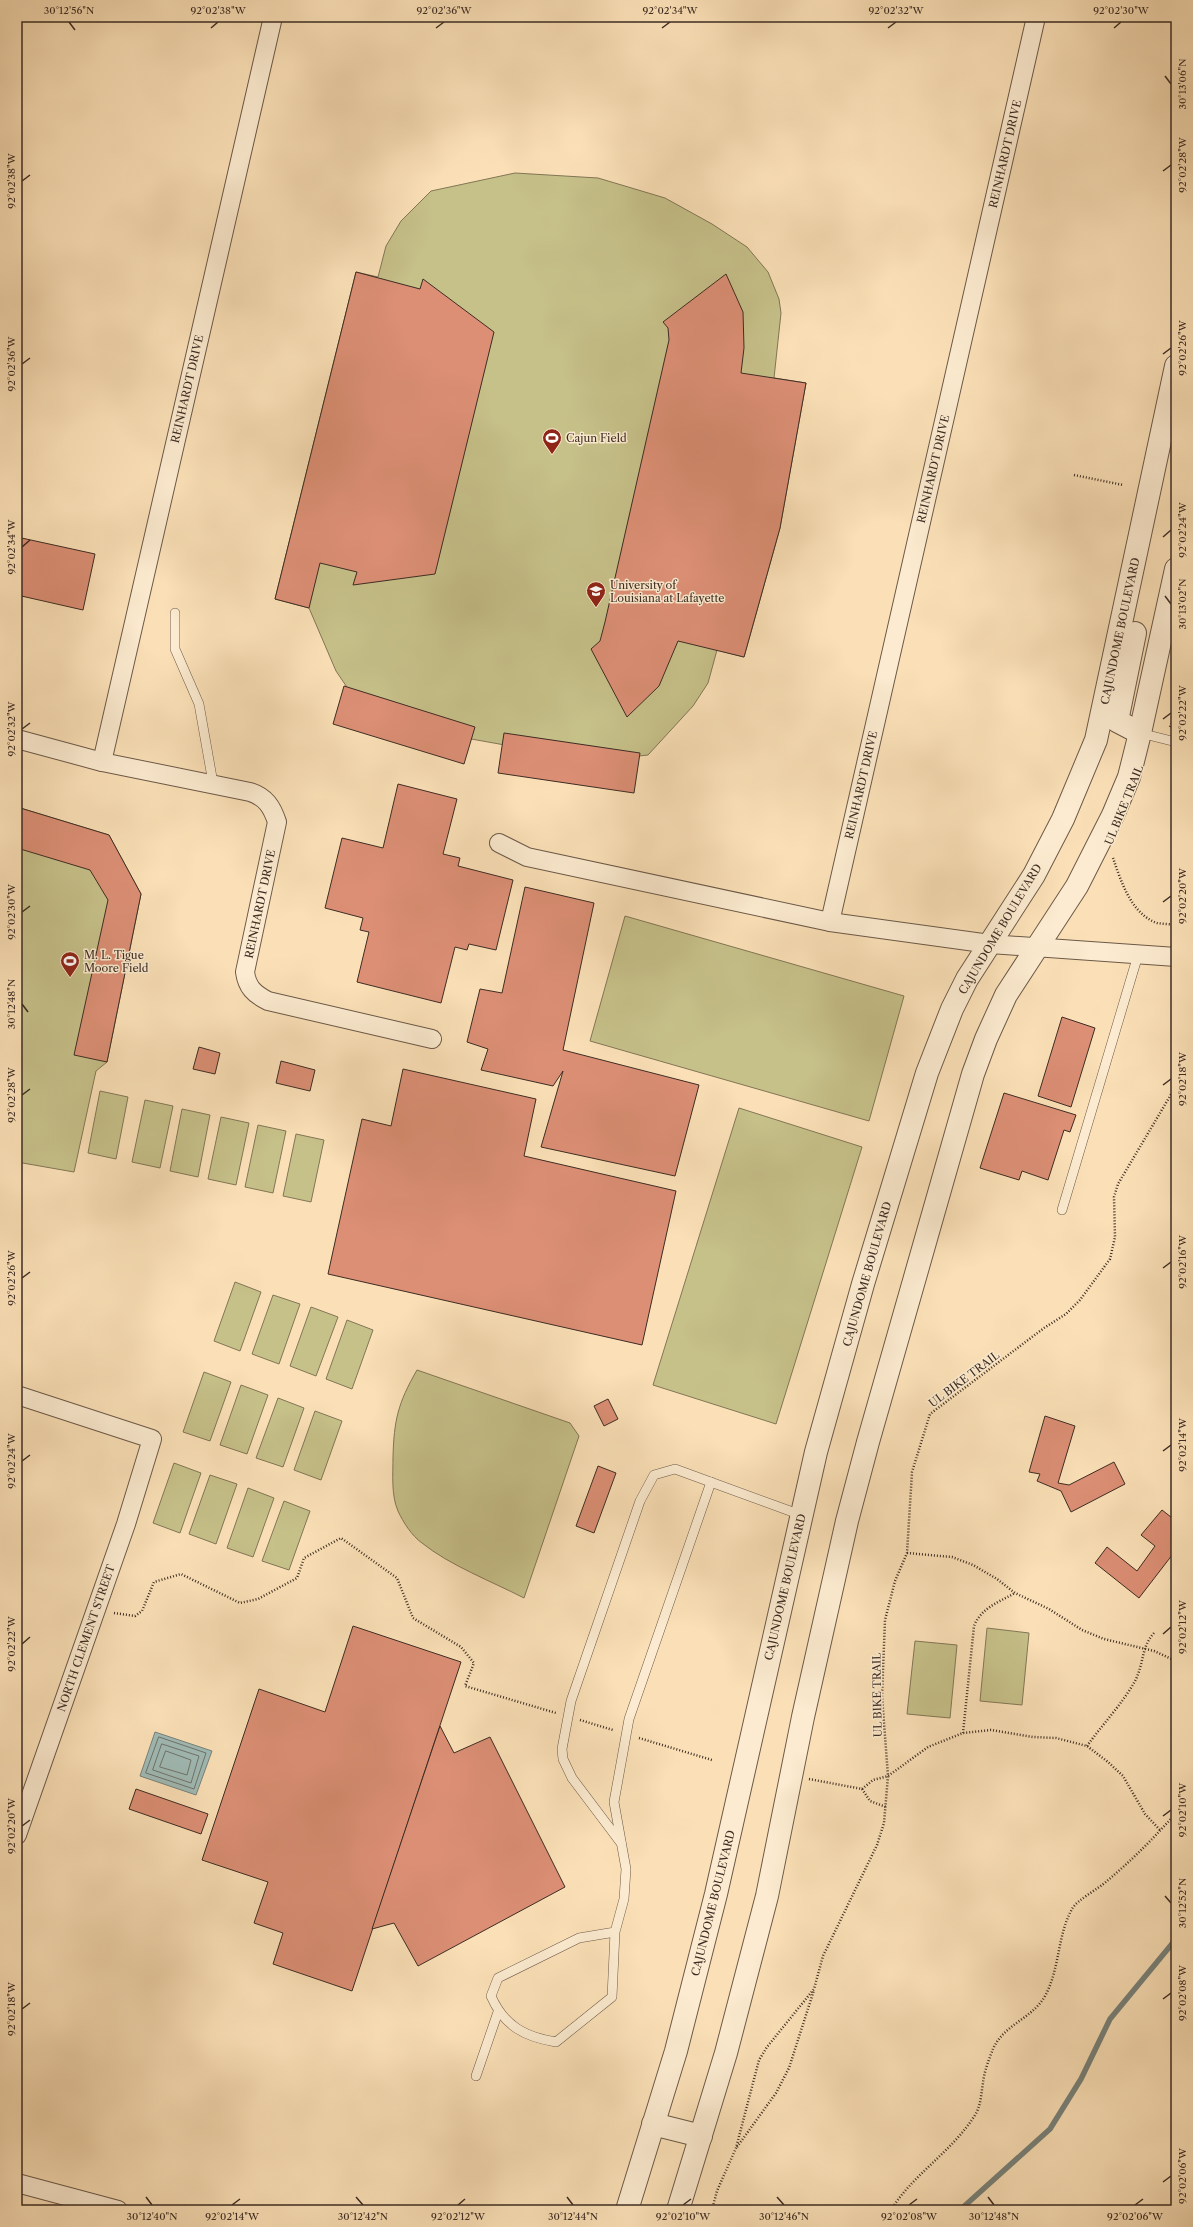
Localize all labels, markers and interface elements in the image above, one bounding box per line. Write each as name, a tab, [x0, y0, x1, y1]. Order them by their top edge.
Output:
text: 30°12'56"N	[44, 4, 94, 17]
text: 92°02'38"W	[190, 4, 247, 17]
text: 92°02'36"W	[416, 4, 473, 17]
text: 92°02'34"W	[642, 4, 699, 17]
text: 92°02'32"W	[868, 4, 925, 17]
text: 92°02'30"W	[1093, 4, 1150, 17]
text: 30°13'06"N	[1176, 58, 1189, 110]
street label: REINHARDT DRIVE	[986, 98, 1024, 210]
text: 92°02'28"W	[1176, 136, 1189, 193]
text: 92°02'38"W	[5, 152, 18, 209]
text: 92°02'26"W	[1176, 319, 1189, 376]
street label: REINHARDT DRIVE	[168, 333, 206, 445]
text: 92°02'36"W	[5, 335, 18, 392]
street label: REINHARDT DRIVE	[914, 413, 952, 525]
sports icon: Cajun Field	[541, 427, 563, 455]
place label: Cajun Field	[566, 431, 627, 445]
text: 92°02'24"W	[1176, 501, 1189, 558]
text: 92°02'34"W	[5, 518, 18, 575]
street label: CAJUNDOME BOULEVARD	[1098, 556, 1142, 706]
place label: University of Louisiana at Lafayette	[610, 578, 725, 605]
text: 30°13'02"N	[1176, 578, 1189, 630]
school or university icon: University of Louisiana at Lafayette	[585, 580, 607, 608]
text: 92°02'22"W	[1176, 684, 1189, 741]
text: 92°02'32"W	[5, 700, 18, 757]
street label: REINHARDT DRIVE	[842, 729, 880, 841]
street label: UL BIKE TRAIL	[1102, 762, 1147, 847]
street label: REINHARDT DRIVE	[242, 848, 278, 960]
street label: CAJUNDOME BOULEVARD	[955, 861, 1045, 997]
text: 92°02'20"W	[1176, 867, 1189, 924]
text: 92°02'30"W	[5, 883, 18, 940]
place label: M. L. Tigue Moore Field	[84, 948, 149, 975]
sports icon: M. L. Tigue Moore Field	[59, 950, 81, 978]
text: 30°12'48"N	[5, 979, 18, 1029]
text: 92°02'18"W	[1176, 1051, 1189, 1106]
text: 92°02'28"W	[5, 1066, 18, 1123]
street label: CAJUNDOME BOULEVARD	[840, 1200, 894, 1348]
text: 92°02'16"W	[1176, 1234, 1189, 1289]
text: 92°02'26"W	[5, 1249, 18, 1306]
street label: UL BIKE TRAIL	[926, 1347, 1003, 1410]
text: 92°02'14"W	[1176, 1417, 1189, 1472]
text: 92°02'24"W	[5, 1432, 18, 1489]
street label: CAJUNDOME BOULEVARD	[761, 1512, 809, 1662]
street label: NORTH CLEMENT STREET	[54, 1562, 118, 1713]
text: 92°02'12"W	[1176, 1599, 1189, 1654]
text: 92°02'22"W	[5, 1615, 18, 1672]
street label: UL BIKE TRAIL	[869, 1652, 885, 1737]
text: 92°02'10"W	[1176, 1782, 1189, 1837]
text: 92°02'20"W	[5, 1797, 18, 1854]
street label: CAJUNDOME BOULEVARD	[688, 1828, 738, 1977]
text: 30°12'52"N	[1176, 1878, 1189, 1928]
text: 92°02'08"W	[1176, 1964, 1189, 2021]
text: 92°02'18"W	[5, 1981, 18, 2036]
text: 92°02'06"W	[1176, 2147, 1189, 2204]
text: 30°12'40"N	[127, 2210, 177, 2223]
text: 92°02'14"W	[205, 2210, 260, 2223]
text: 30°12'42"N	[338, 2210, 388, 2223]
text: 92°02'12"W	[431, 2210, 486, 2223]
text: 30°12'44"N	[548, 2210, 598, 2223]
text: 92°02'10"W	[656, 2210, 711, 2223]
text: 30°12'46"N	[759, 2210, 809, 2223]
text: 92°02'08"W	[881, 2210, 938, 2223]
text: 30°12'48"N	[969, 2210, 1019, 2223]
text: 92°02'06"W	[1107, 2210, 1164, 2223]

